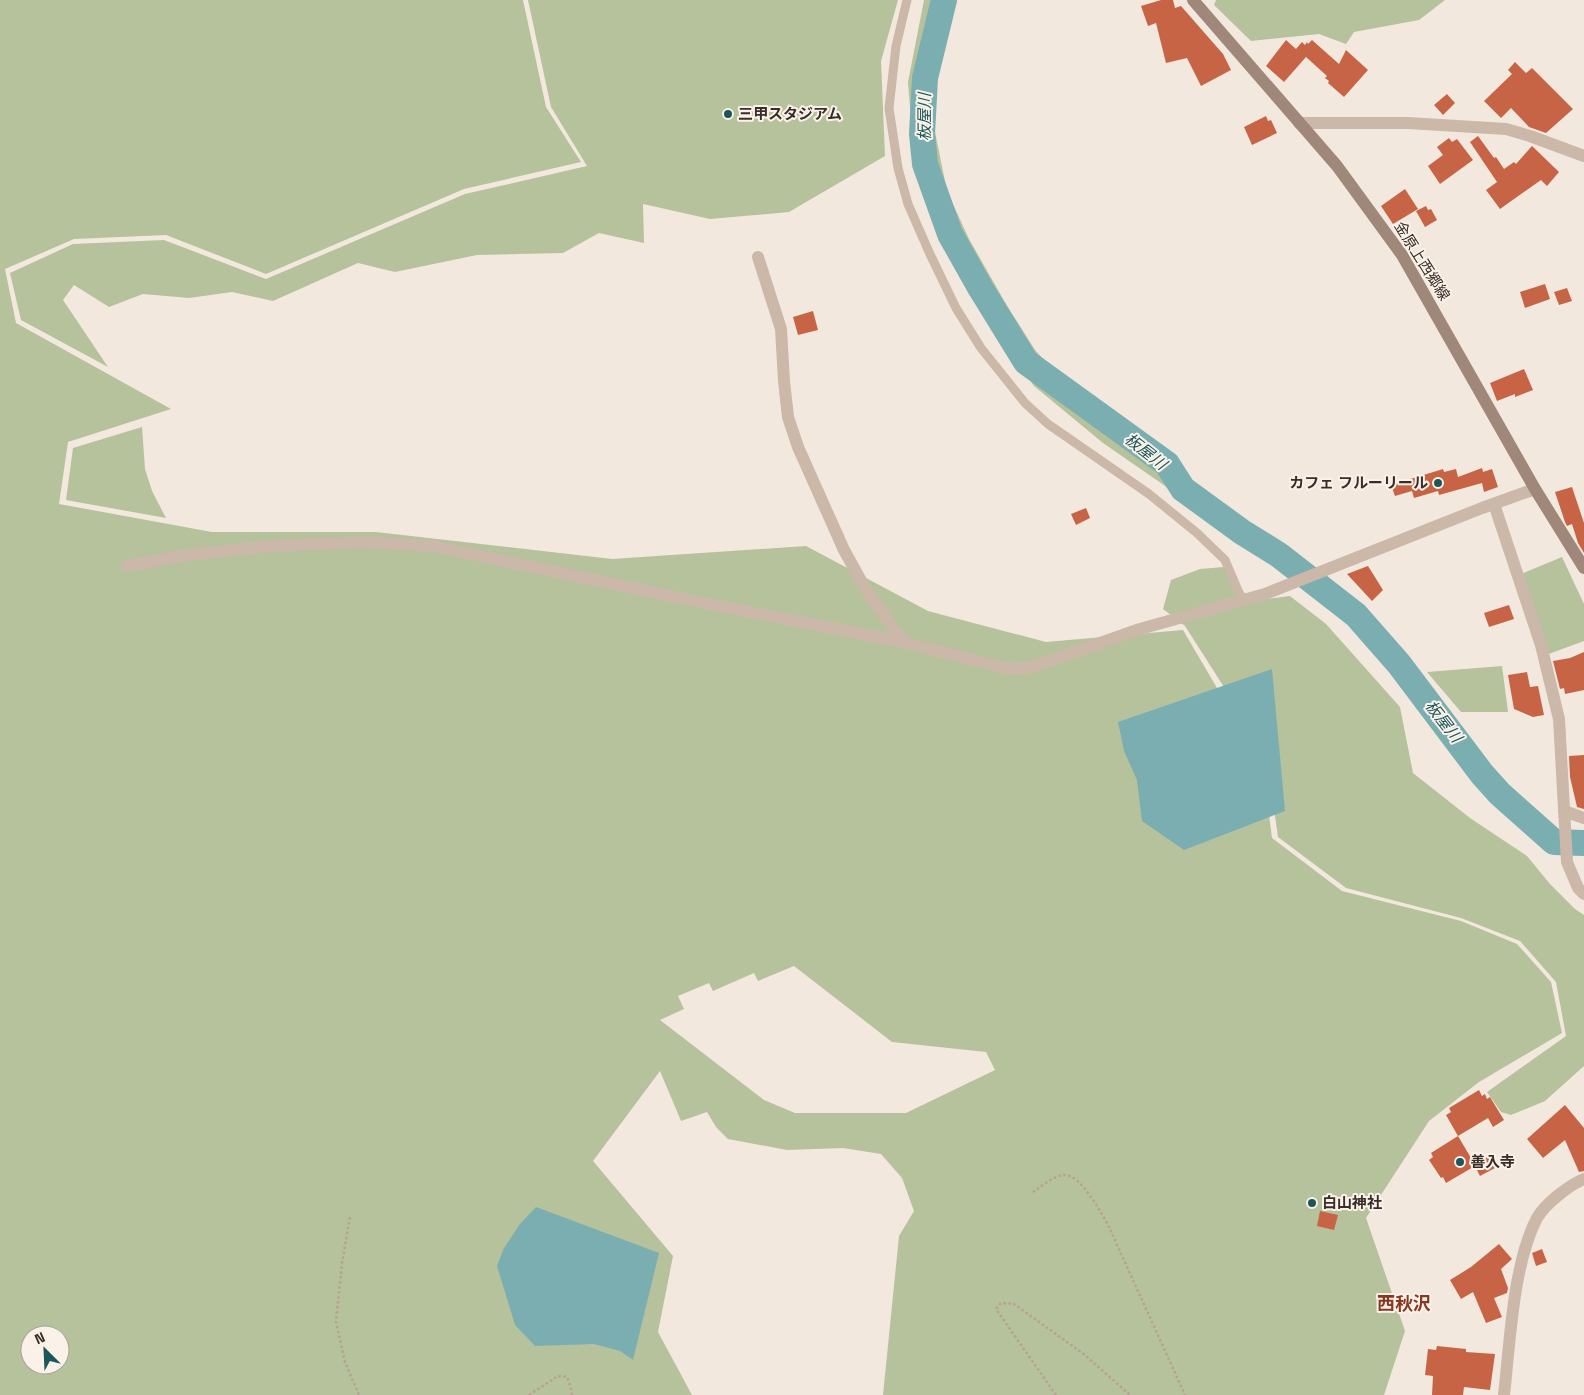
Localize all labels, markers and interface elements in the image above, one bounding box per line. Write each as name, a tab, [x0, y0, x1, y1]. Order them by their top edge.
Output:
water label: 板屋川	[914, 91, 935, 141]
place label: 三甲スタジアム	[738, 104, 842, 123]
marker: 三甲スタジアム	[722, 108, 734, 120]
street label: 金原上西郷線	[1391, 218, 1454, 304]
water label: 板屋川	[1120, 428, 1173, 476]
place label: カフェ フルーリール	[1289, 473, 1428, 492]
marker: カフェ フルーリール	[1432, 477, 1444, 489]
water label: 板屋川	[1421, 696, 1468, 748]
place label: 善入寺	[1470, 1152, 1515, 1171]
marker: 善入寺	[1454, 1156, 1466, 1168]
place label: 白山神社	[1322, 1193, 1382, 1212]
marker: 白山神社	[1306, 1197, 1318, 1209]
district label: 西秋沢	[1377, 1292, 1431, 1315]
north arrow	[20, 1325, 70, 1375]
text: N	[32, 1328, 48, 1348]

